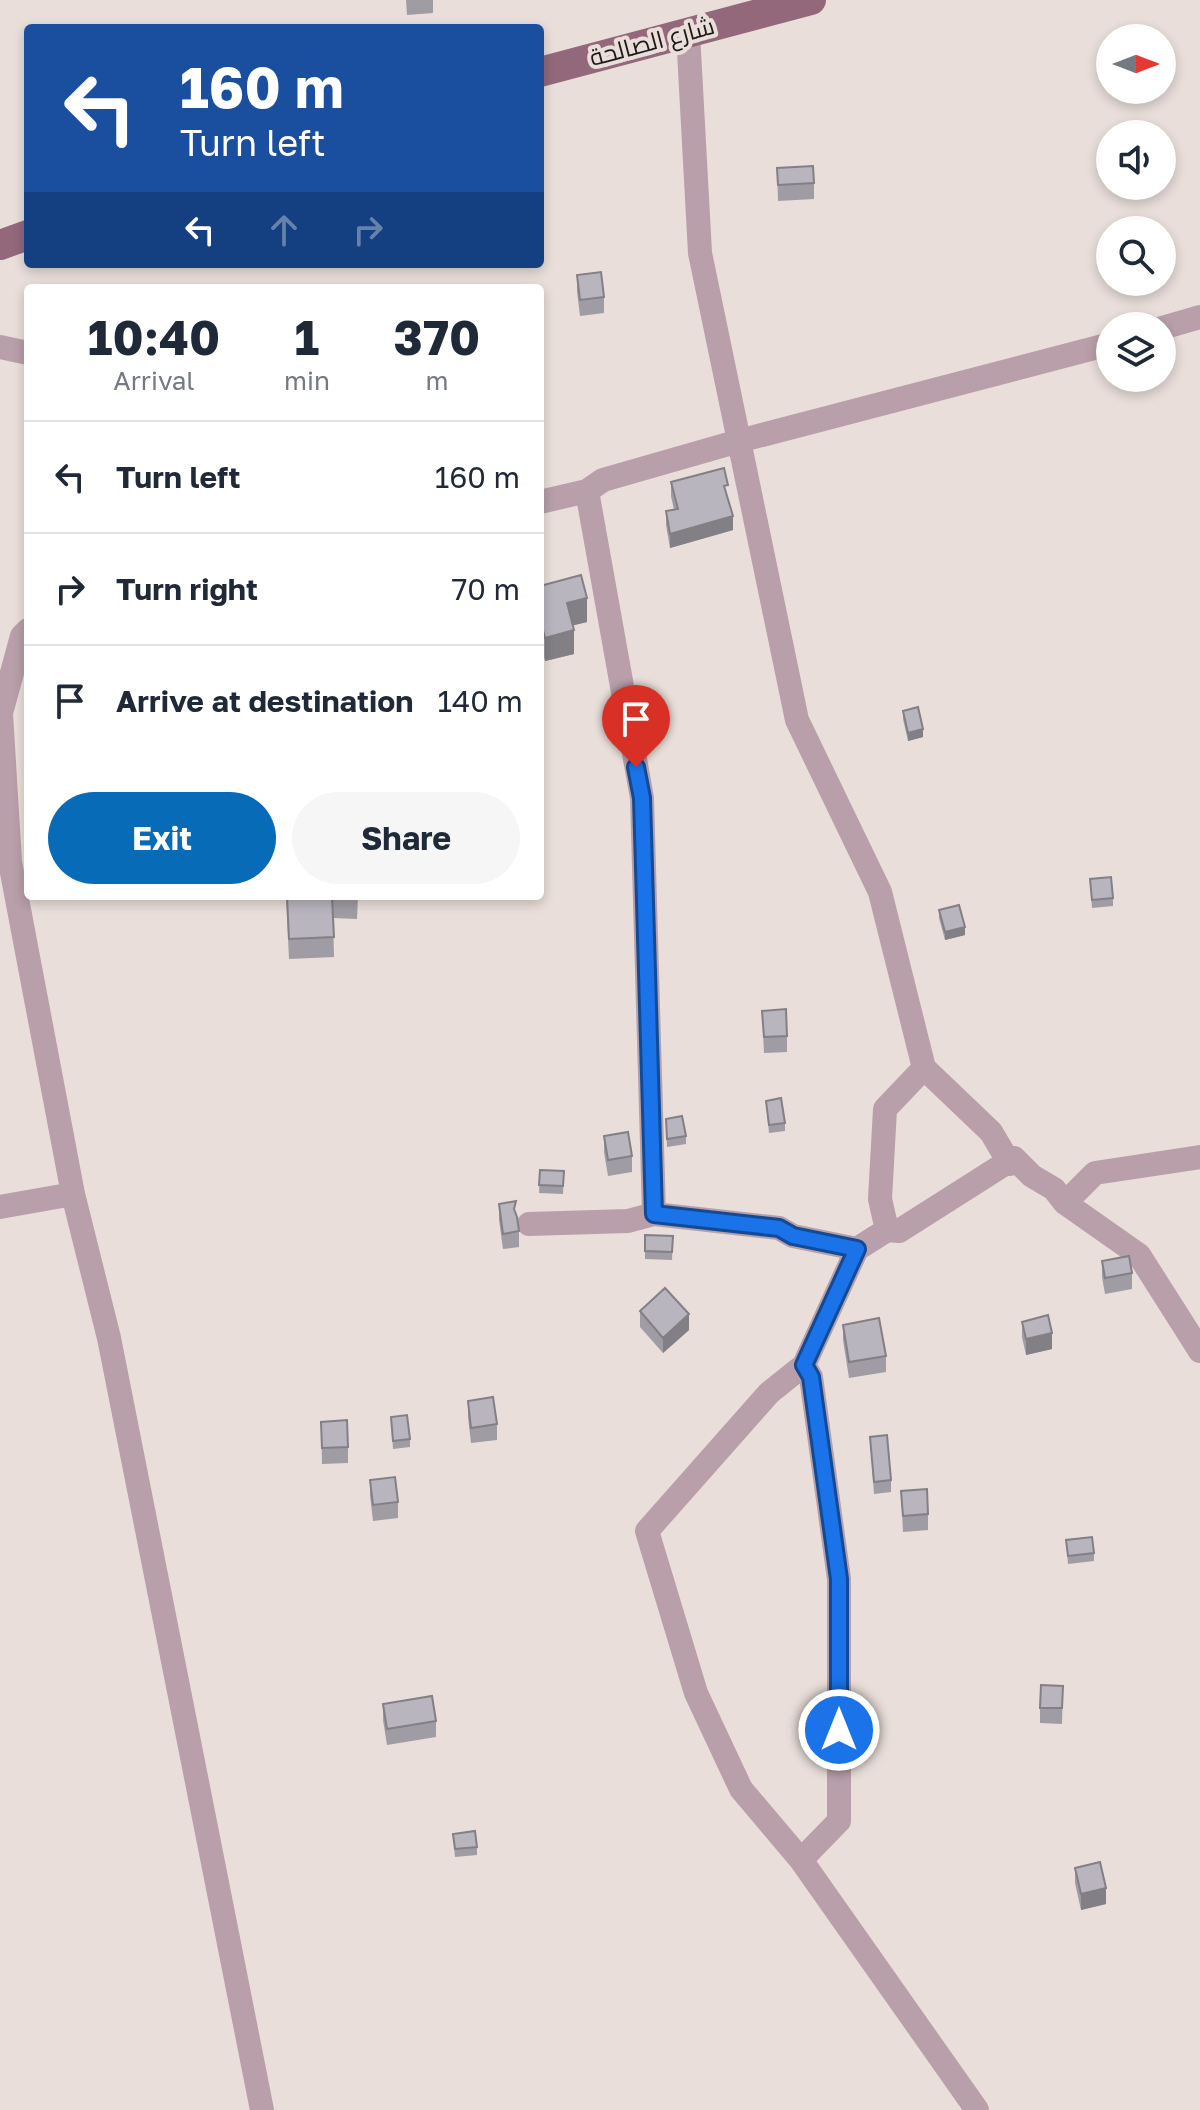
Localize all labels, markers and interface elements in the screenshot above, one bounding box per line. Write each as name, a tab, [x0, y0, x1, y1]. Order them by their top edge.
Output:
street label: شارع الصالحة	[586, 10, 718, 74]
north arrow	[1096, 24, 1176, 104]
map controls	[1096, 24, 1176, 392]
text: 160 m	[180, 53, 344, 120]
icon: left	[48, 56, 152, 160]
button: sound	[1096, 120, 1176, 200]
text: Turn left	[180, 121, 326, 164]
icon: left	[178, 208, 222, 252]
icon: ahead	[262, 208, 306, 252]
icon: right	[346, 208, 390, 252]
button: search	[1096, 216, 1176, 296]
text: 10:40	[88, 308, 220, 366]
text: 1	[295, 308, 319, 366]
text: 370	[394, 308, 480, 366]
button: layers	[1096, 312, 1176, 392]
text: Arrival	[113, 365, 195, 396]
text: min	[284, 365, 330, 396]
text: m	[425, 365, 448, 396]
icon: left	[48, 455, 92, 499]
text: Turn left	[116, 459, 241, 495]
text: 160 m	[435, 459, 520, 495]
icon: right	[48, 567, 92, 611]
text: Turn right	[116, 571, 258, 607]
text: 70 m	[451, 571, 520, 607]
icon: arrive	[48, 679, 92, 723]
text: Arrive at destination	[116, 683, 413, 719]
text: 140 m	[437, 683, 523, 719]
pin	[602, 685, 670, 767]
icon: arrive	[614, 697, 658, 741]
button: Exit	[48, 792, 276, 884]
button: Share	[292, 792, 520, 884]
position arrow	[797, 1688, 881, 1772]

